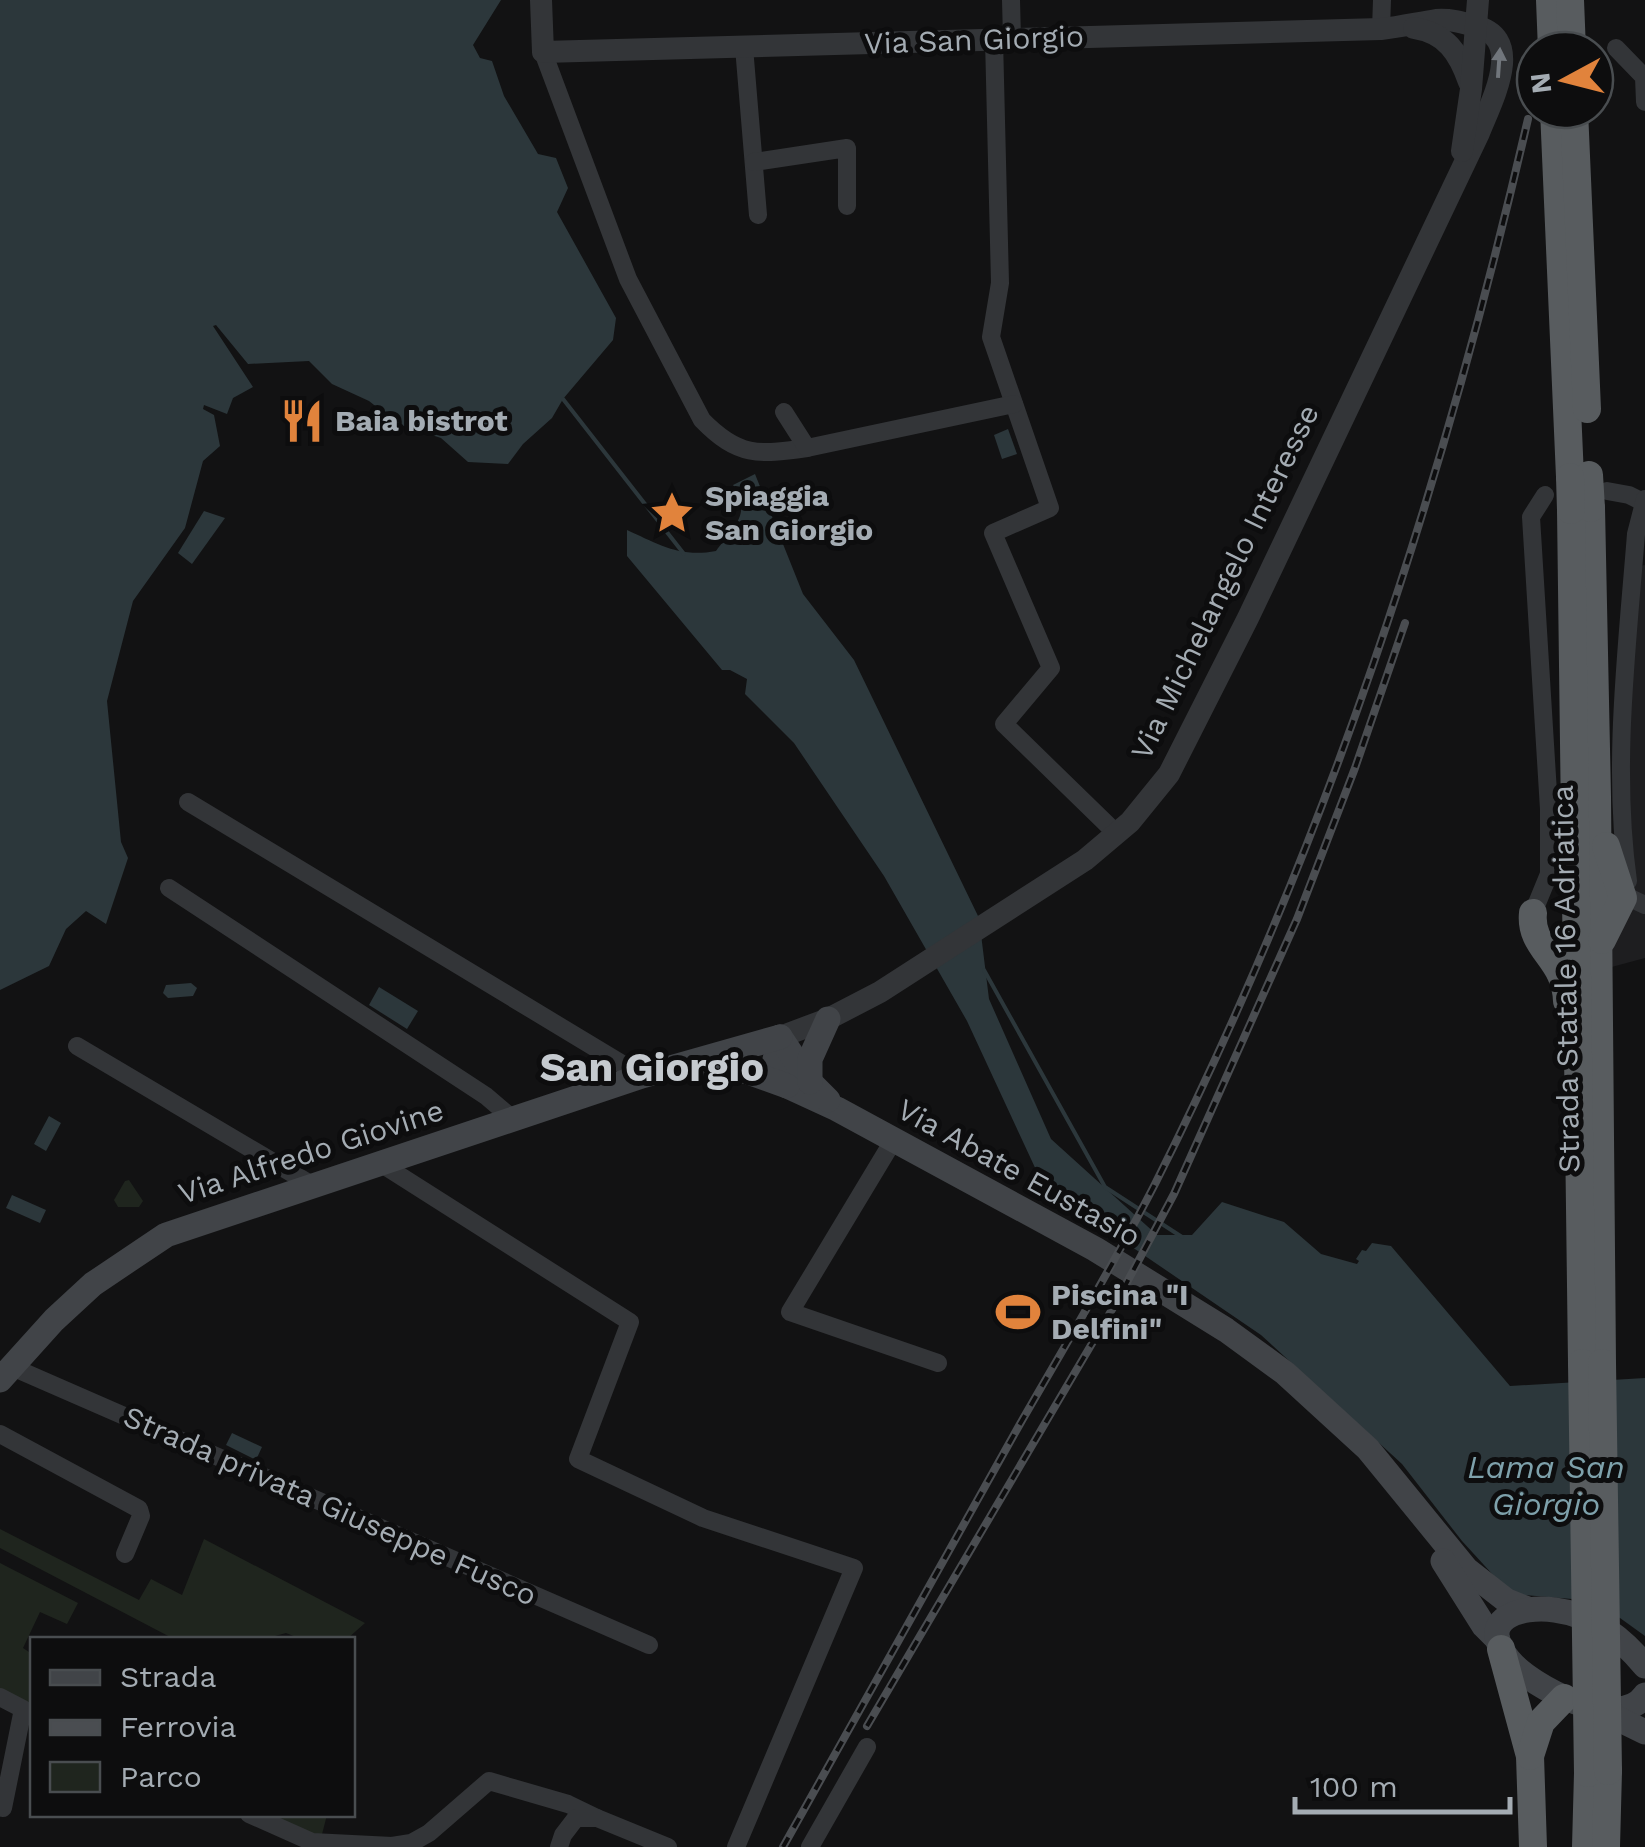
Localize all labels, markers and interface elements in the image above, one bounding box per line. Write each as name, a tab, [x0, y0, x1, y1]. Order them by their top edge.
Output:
street label: Via San Giorgio	[864, 18, 1084, 61]
north arrow	[1515, 30, 1615, 130]
one-way arrow	[1492, 47, 1508, 79]
text: N	[1523, 71, 1558, 95]
restaurant icon: Baia bistrot	[278, 397, 326, 445]
street label: Via Michelangelo Interesse	[1123, 399, 1326, 765]
place label: Baia bistrot	[335, 403, 508, 438]
place label: Spiaggia San Giorgio	[705, 478, 873, 547]
place icon: Spiaggia San Giorgio	[648, 489, 696, 537]
street label: Strada Statale 16 Adriatica	[1545, 785, 1586, 1173]
district label: San Giorgio	[540, 1044, 764, 1091]
street label: Via Abate Eustasio	[892, 1091, 1147, 1254]
street label: Via Alfredo Giovine	[174, 1092, 448, 1211]
place label: Piscina "I Delfini"	[1051, 1277, 1189, 1346]
sports icon: Piscina "I Delfini"	[994, 1288, 1042, 1336]
street label: Strada privata Giuseppe Fusco	[118, 1398, 542, 1613]
water label: Lama San Giorgio	[1467, 1448, 1625, 1523]
legend	[30, 1637, 355, 1817]
text: Strada	[120, 1659, 216, 1694]
text: Ferrovia	[120, 1709, 237, 1744]
scale bar	[1295, 1752, 1510, 1814]
text: Parco	[120, 1759, 202, 1794]
text: 100 m	[1310, 1769, 1398, 1804]

